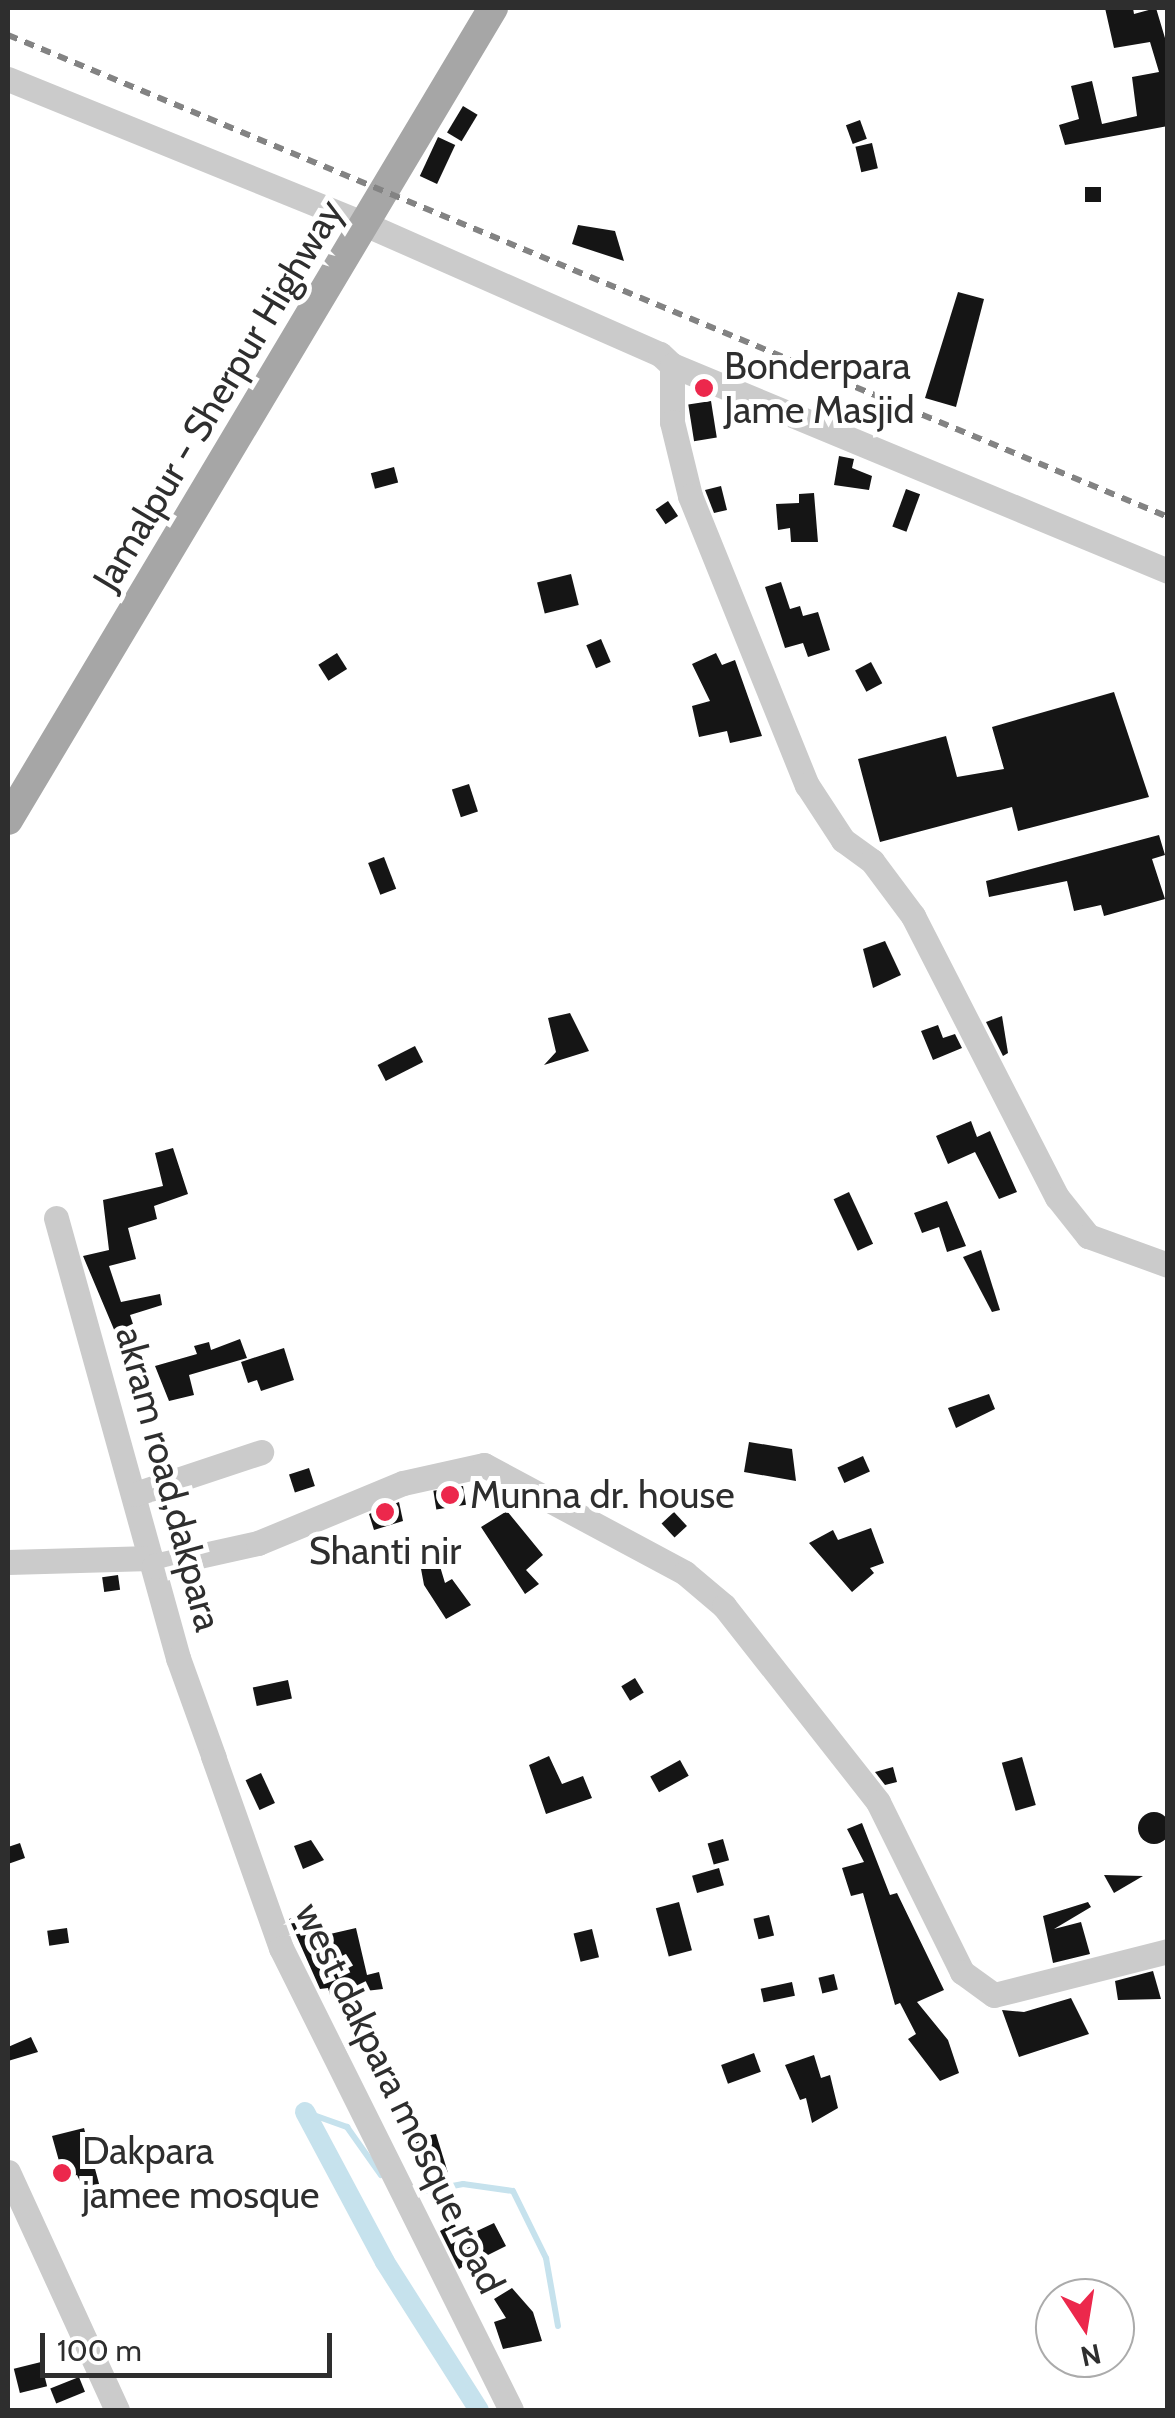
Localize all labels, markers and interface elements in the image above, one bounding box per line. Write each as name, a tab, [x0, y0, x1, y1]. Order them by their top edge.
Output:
street label: Jamalpur - Sherpur Highway	[83, 191, 353, 599]
place label: Bonderpara Jame Masjid	[724, 343, 915, 432]
marker: Bonderpara Jame Masjid	[693, 377, 715, 399]
street label: akram road,dakpara	[106, 1322, 232, 1636]
place label: Munna dr. house	[470, 1472, 735, 1518]
marker: Munna dr. house	[439, 1484, 461, 1506]
marker: Shanti nir	[374, 1501, 396, 1523]
place label: Shanti nir	[309, 1528, 461, 1574]
street label: west dakpara mosque road	[285, 1895, 515, 2301]
place label: Dakpara jamee mosque	[82, 2128, 320, 2218]
marker: Dakpara jamee mosque	[51, 2162, 73, 2184]
north arrow	[1035, 2278, 1135, 2378]
scale bar	[45, 2313, 338, 2375]
text: 100 m	[57, 2332, 142, 2369]
text: N	[1078, 2337, 1104, 2374]

